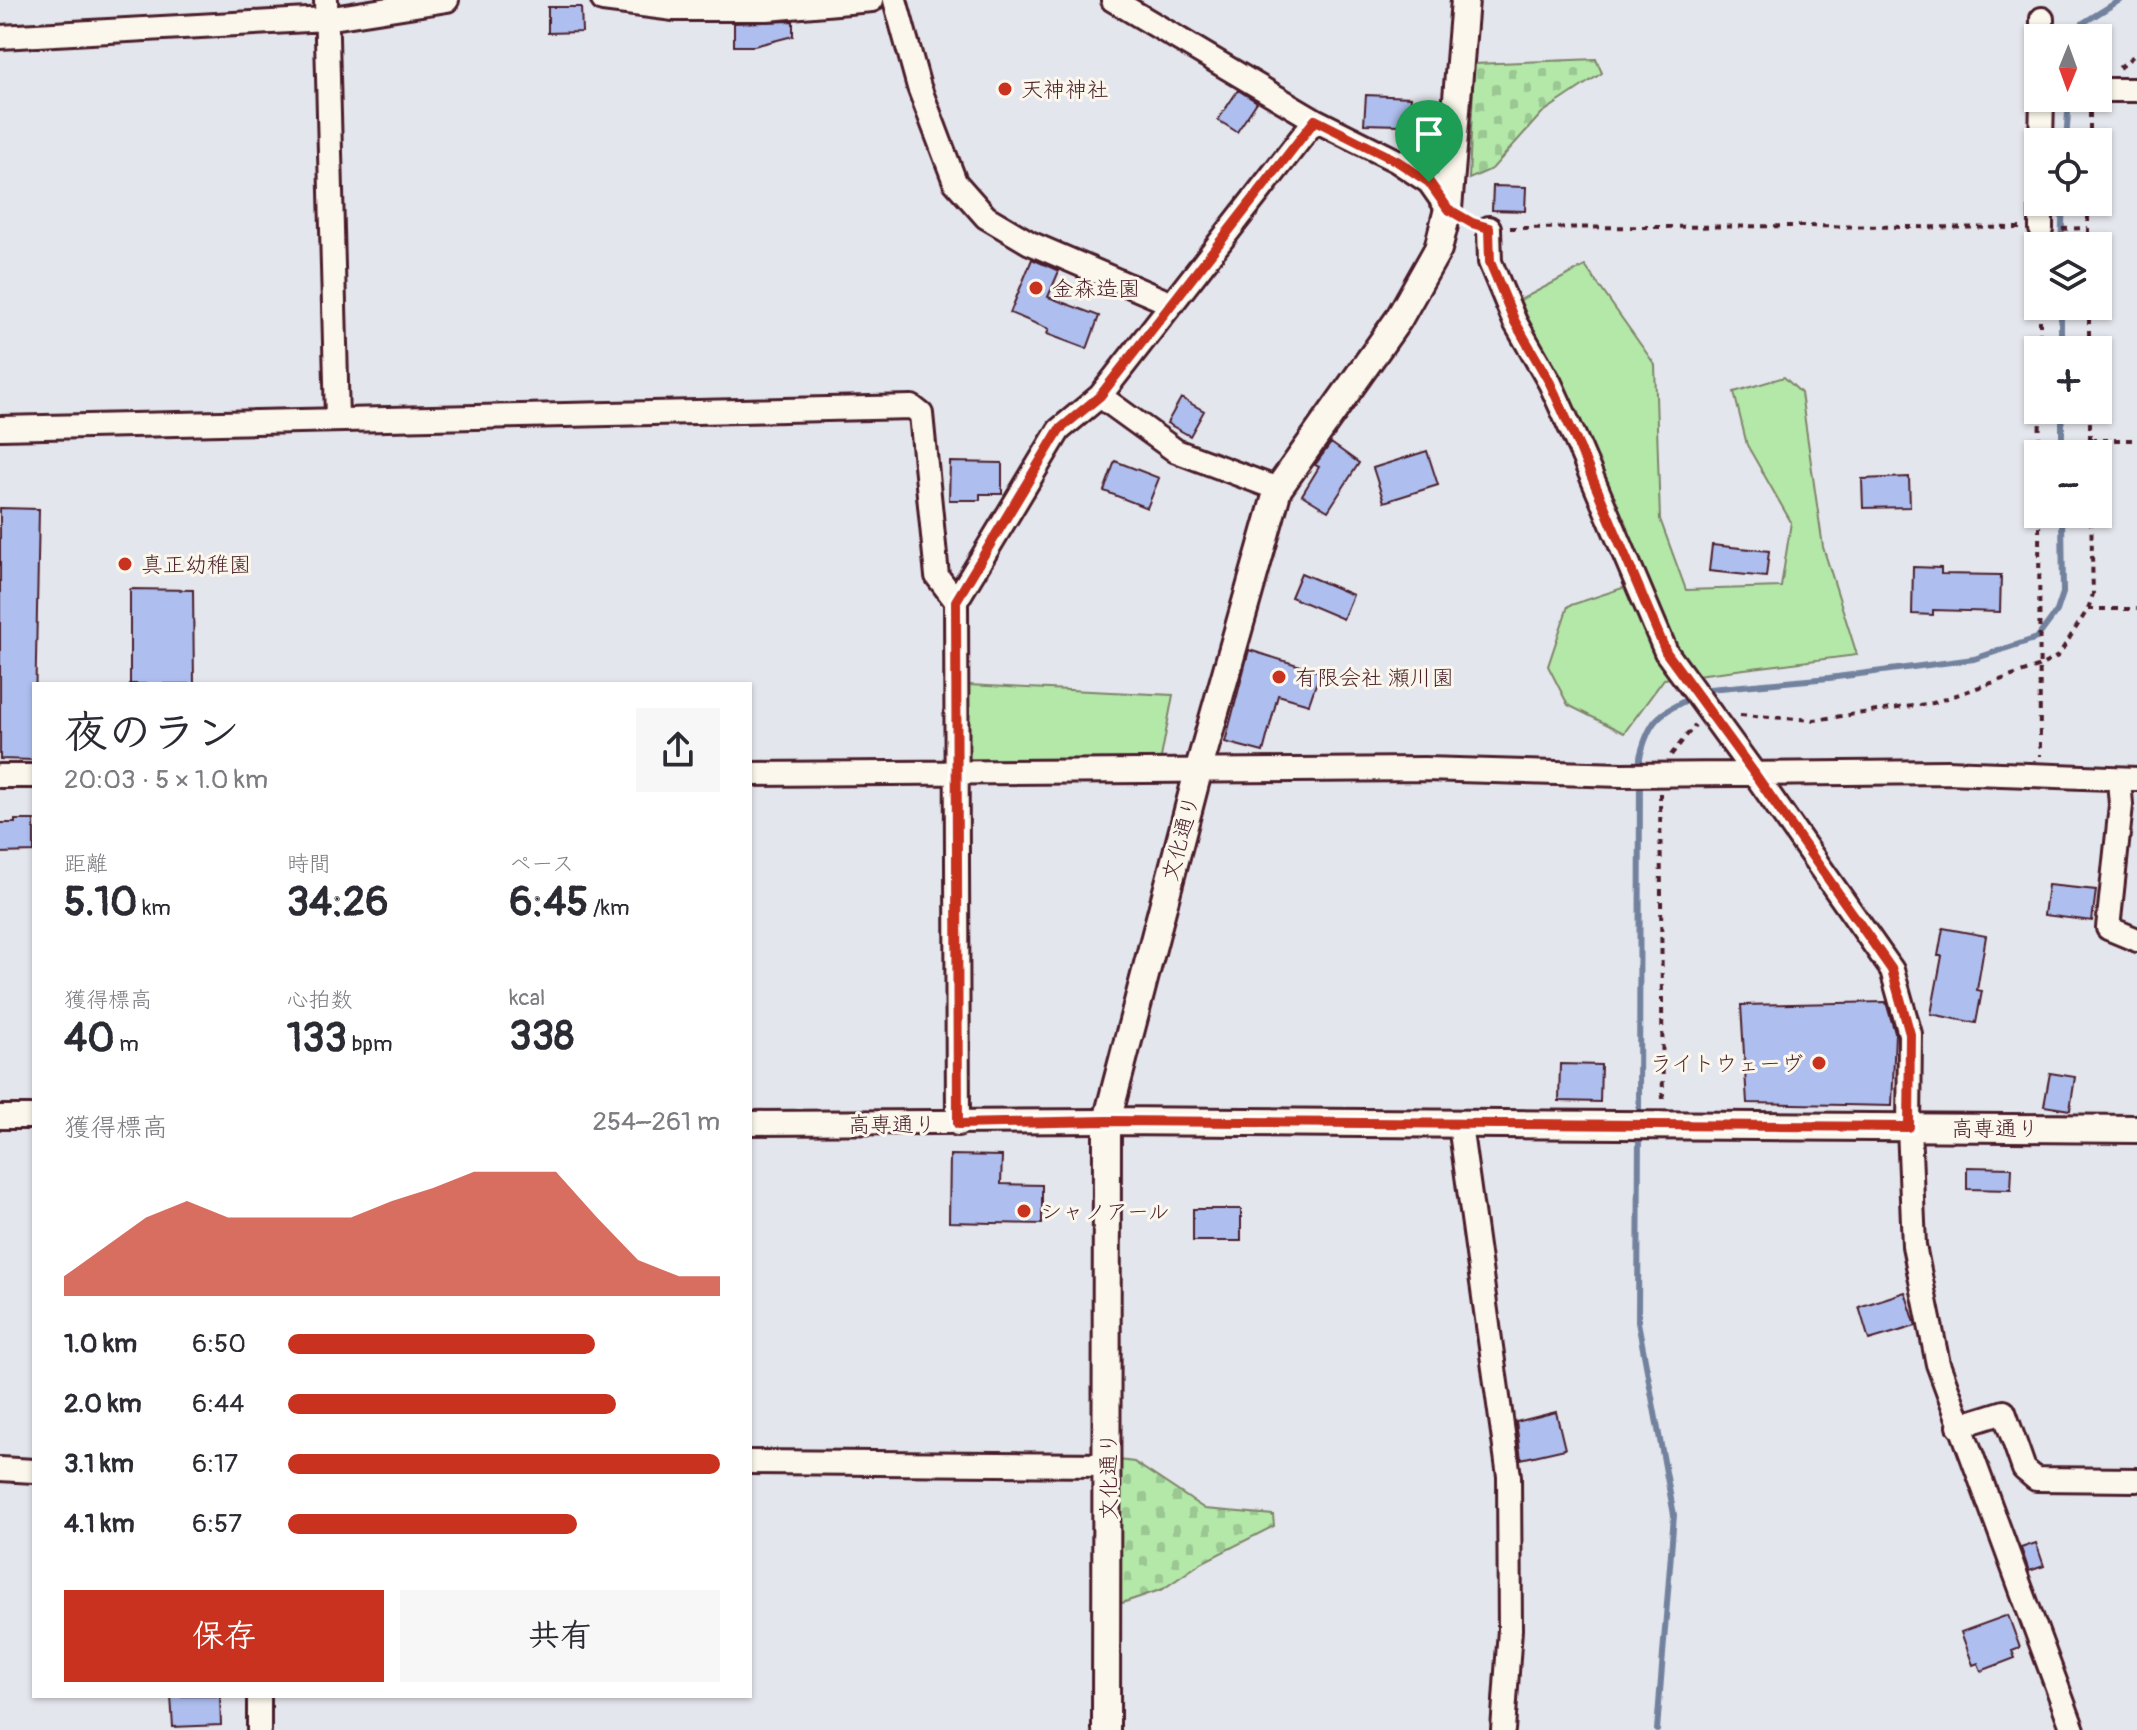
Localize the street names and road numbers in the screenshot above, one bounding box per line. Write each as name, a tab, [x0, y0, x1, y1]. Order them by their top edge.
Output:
street label: 文化通り	[1156, 792, 1206, 884]
street label: 高専通り	[848, 1111, 936, 1139]
street label: 高専通り	[1951, 1115, 2039, 1143]
street label: 文化通り	[1095, 1432, 1123, 1520]

